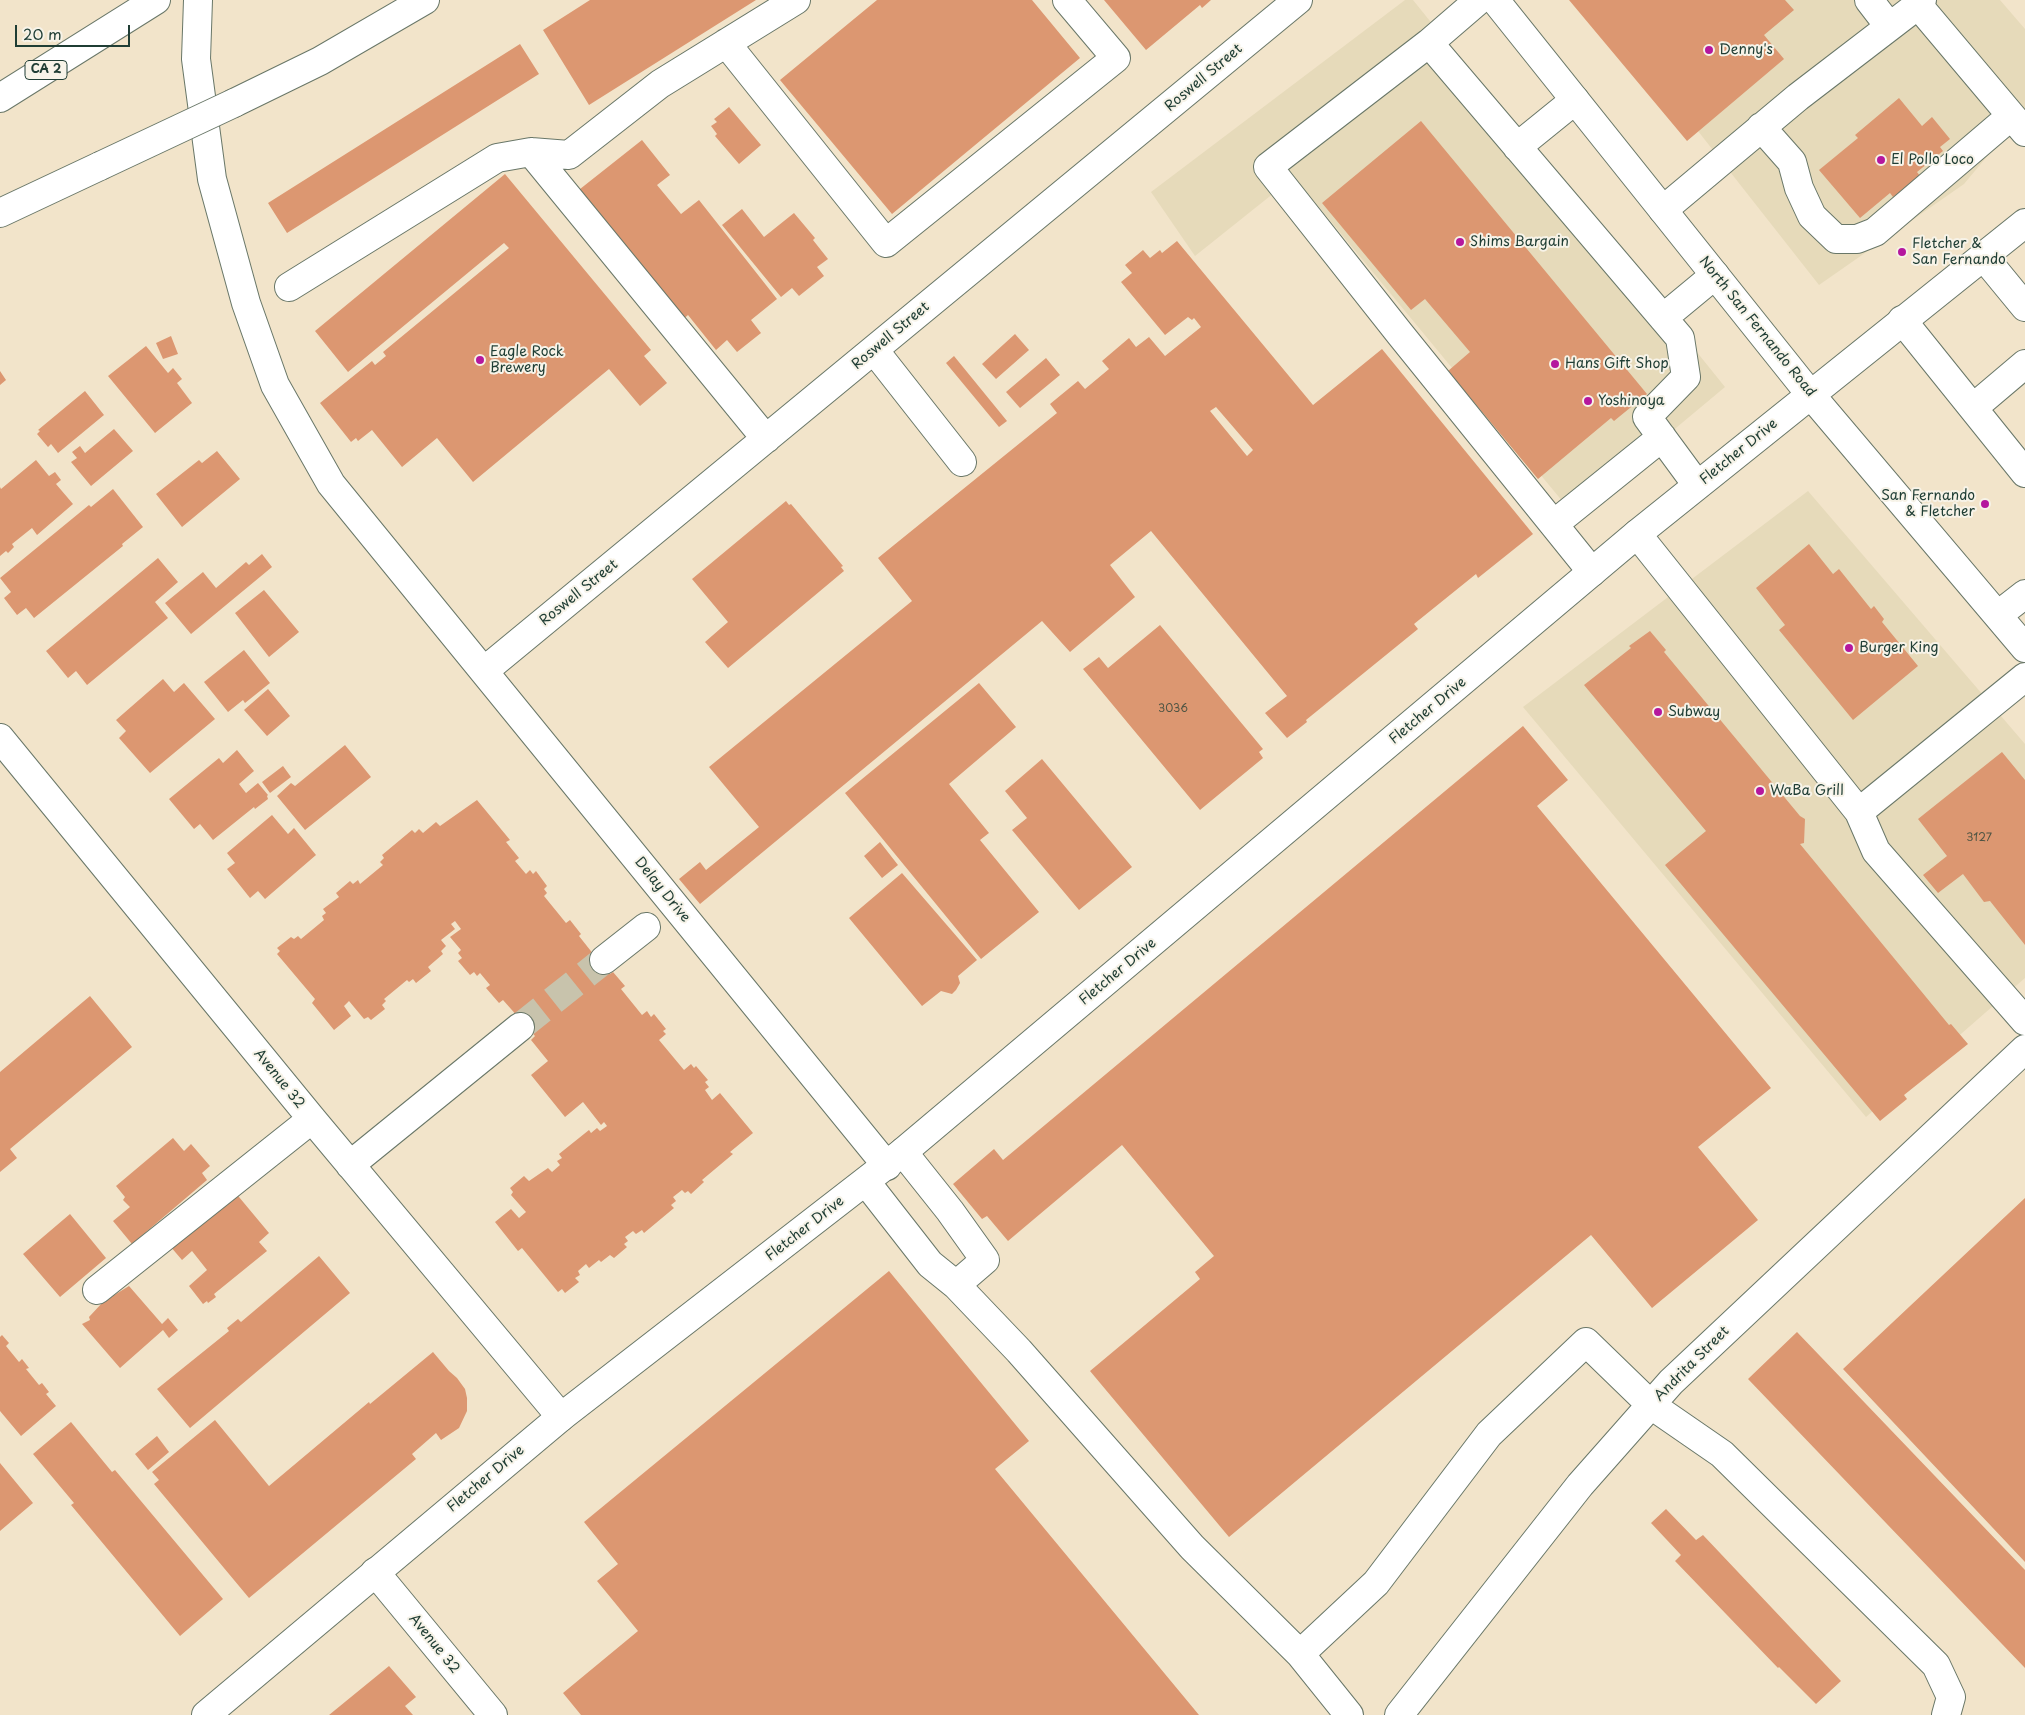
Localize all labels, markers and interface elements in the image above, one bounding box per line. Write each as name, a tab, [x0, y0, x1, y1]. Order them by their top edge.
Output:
scale bar	[18, 15, 132, 47]
text: 20 m	[23, 22, 62, 45]
street label: Roswell Street	[1162, 41, 1246, 115]
place label: Denny's	[1719, 42, 1773, 58]
marker: Denny's	[1703, 44, 1715, 56]
road number: CA 2	[25, 60, 67, 80]
place label: El Pollo Loco	[1891, 152, 1974, 168]
marker: El Pollo Loco	[1875, 154, 1887, 166]
place label: Shims Bargain	[1470, 234, 1569, 250]
marker: Shims Bargain	[1454, 236, 1466, 248]
place label: Fletcher & San Fernando	[1912, 236, 2006, 268]
marker: Fletcher & San Fernando	[1896, 246, 1908, 258]
street label: North San Fernando Road	[1695, 253, 1819, 401]
street label: Roswell Street	[849, 299, 933, 373]
place label: Eagle Rock Brewery	[490, 344, 564, 377]
marker: Eagle Rock Brewery	[474, 354, 486, 366]
place label: Hans Gift Shop	[1565, 356, 1669, 372]
marker: Hans Gift Shop	[1549, 358, 1561, 370]
place label: Yoshinoya	[1598, 393, 1665, 409]
marker: Yoshinoya	[1582, 395, 1594, 407]
street label: Fletcher Drive	[1697, 416, 1781, 488]
place label: San Fernando & Fletcher	[1881, 488, 1975, 520]
marker: San Fernando & Fletcher	[1979, 498, 1991, 510]
street label: Roswell Street	[537, 556, 621, 630]
place label: Burger King	[1859, 640, 1939, 656]
marker: Burger King	[1843, 642, 1855, 654]
street label: Fletcher Drive	[1386, 674, 1470, 748]
house number: 3036	[1158, 702, 1188, 716]
place label: Subway	[1668, 704, 1720, 720]
marker: Subway	[1652, 706, 1664, 718]
place label: WaBa Grill	[1770, 783, 1844, 799]
marker: WaBa Grill	[1754, 785, 1766, 797]
house number: 3127	[1966, 831, 1992, 845]
street label: Delay Drive	[631, 854, 693, 926]
street label: Fletcher Drive	[1076, 935, 1160, 1009]
street label: Avenue 32	[250, 1046, 308, 1112]
street label: Fletcher Drive	[762, 1193, 848, 1265]
street label: Andrita Street	[1651, 1323, 1733, 1405]
street label: Fletcher Drive	[444, 1442, 528, 1516]
street label: Avenue 32	[405, 1611, 463, 1677]

